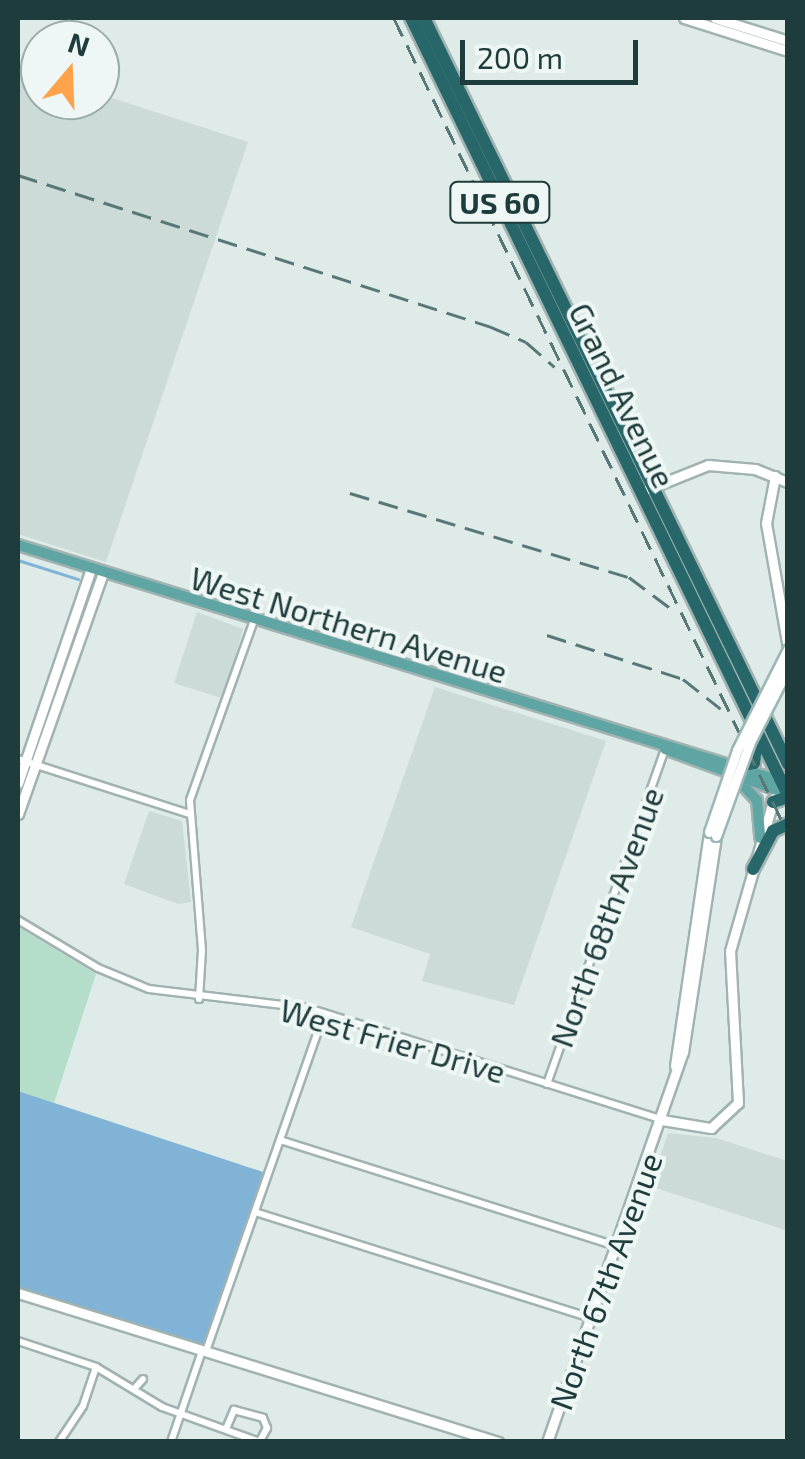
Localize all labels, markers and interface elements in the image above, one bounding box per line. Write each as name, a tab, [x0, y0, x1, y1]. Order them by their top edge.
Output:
north arrow	[20, 20, 120, 120]
scale bar	[465, 20, 642, 82]
text: N	[64, 24, 94, 63]
text: 200 m	[477, 39, 563, 75]
road number: US 60	[448, 177, 552, 227]
street label: Grand Avenue	[562, 296, 684, 494]
street label: West Northern Avenue	[186, 557, 512, 691]
street label: North 68th Avenue	[541, 782, 671, 1052]
street label: West Frier Drive	[276, 989, 510, 1091]
street label: North 67th Avenue	[541, 1147, 669, 1415]

